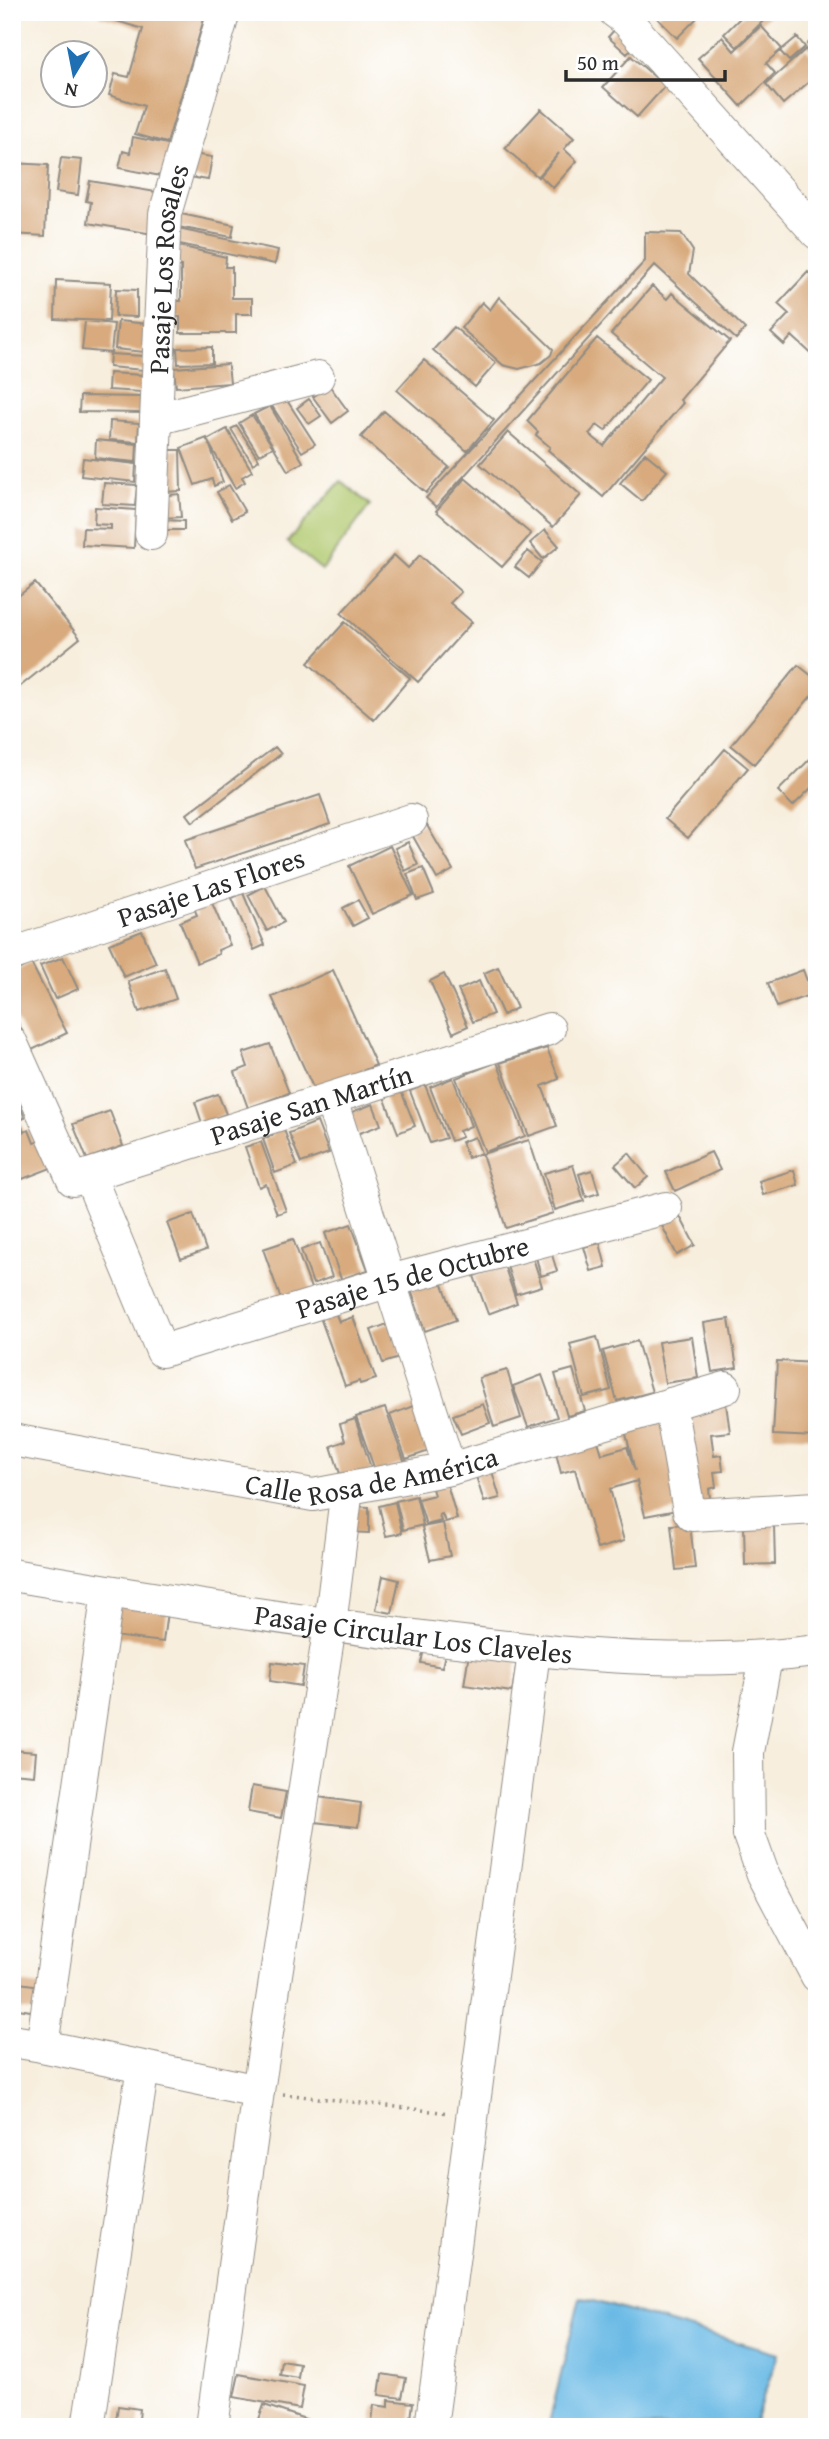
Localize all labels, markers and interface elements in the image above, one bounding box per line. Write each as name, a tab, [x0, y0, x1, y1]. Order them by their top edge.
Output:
north arrow	[38, 38, 108, 108]
scale bar	[566, 38, 726, 82]
text: 50 m	[577, 47, 619, 78]
text: N	[62, 76, 80, 106]
street label: Pasaje Los Rosales	[137, 159, 199, 375]
street label: Pasaje Las Flores	[112, 836, 310, 937]
street label: Pasaje San Martín	[205, 1053, 417, 1155]
street label: Pasaje 15 de Octubre	[291, 1224, 533, 1329]
street label: Calle Rosa de América	[242, 1435, 503, 1516]
street label: Pasaje Circular Los Claveles	[252, 1593, 574, 1673]

